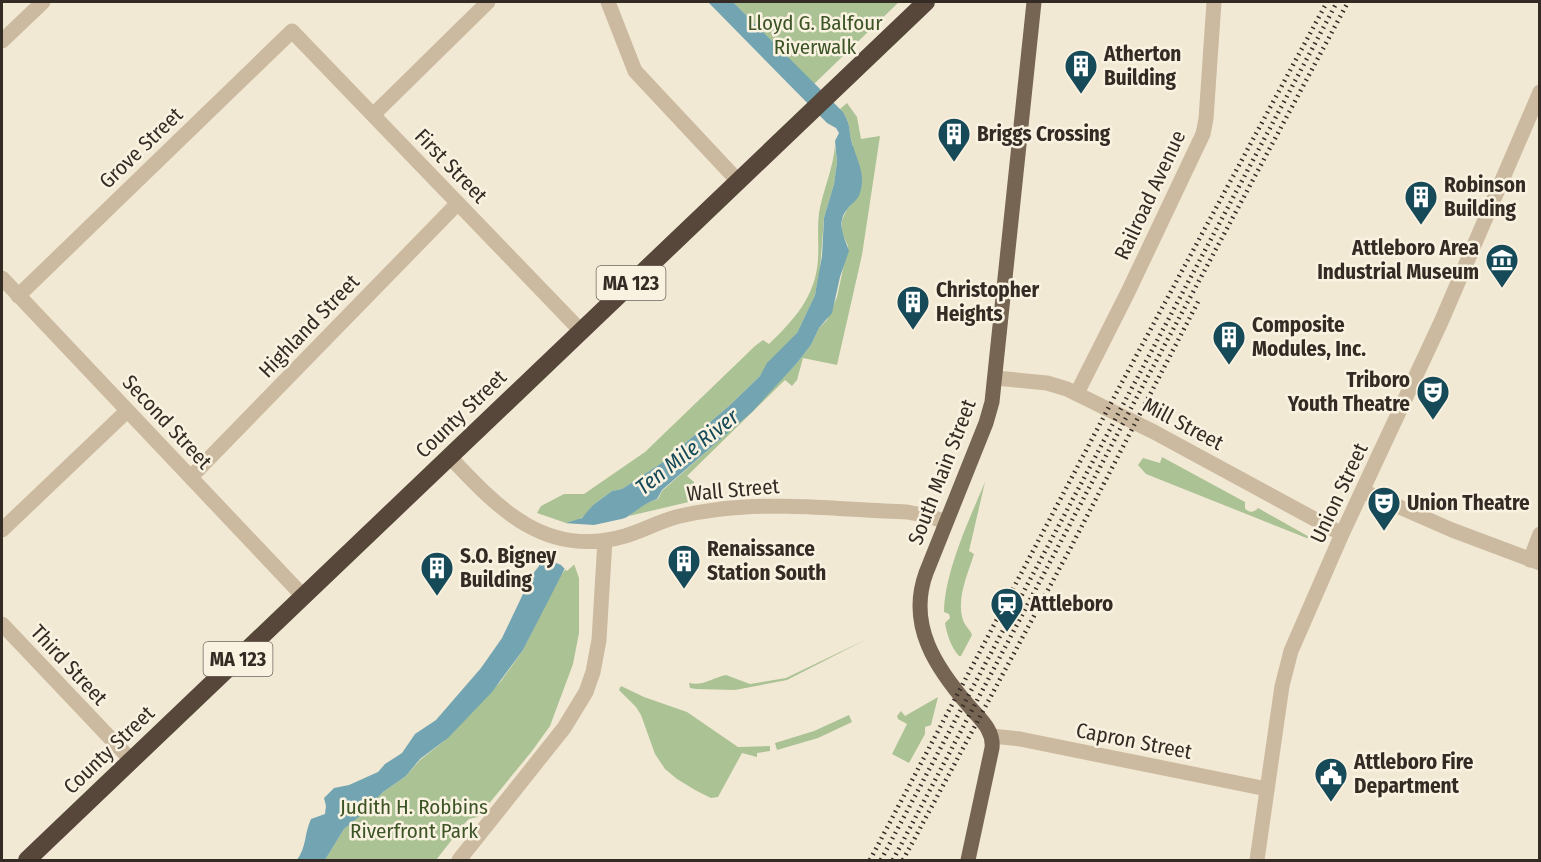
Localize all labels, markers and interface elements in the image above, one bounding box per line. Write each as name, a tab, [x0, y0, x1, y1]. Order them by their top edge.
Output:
park label: Lloyd G. Balfour Riverwalk	[747, 10, 883, 60]
place label: Atherton Building	[1103, 41, 1181, 91]
building icon: Atherton Building	[1063, 48, 1099, 95]
street label: Grove Street	[94, 102, 188, 194]
building icon: Briggs Crossing	[936, 116, 972, 163]
place label: Briggs Crossing	[977, 121, 1111, 147]
street label: First Street	[409, 123, 493, 209]
street label: Railroad Avenue	[1109, 126, 1191, 264]
place label: Robinson Building	[1444, 172, 1526, 222]
building icon: Robinson Building	[1403, 179, 1439, 226]
place label: Attleboro Area Industrial Museum	[1317, 235, 1479, 285]
museum icon: Attleboro Area Industrial Museum	[1484, 242, 1520, 289]
road number: MA 123	[596, 266, 666, 300]
street label: Highland Street	[253, 269, 365, 383]
place label: Christopher Heights	[936, 277, 1039, 327]
building icon: Christopher Heights	[895, 284, 931, 331]
place label: Composite Modules, Inc.	[1252, 312, 1366, 362]
building icon: Composite Modules, Inc.	[1211, 319, 1247, 366]
street label: County Street	[410, 364, 512, 464]
place label: Triboro Youth Theatre	[1287, 367, 1410, 417]
street label: Second Street	[117, 369, 217, 475]
theatre icon: Triboro Youth Theatre	[1415, 374, 1451, 421]
street label: Mill Street	[1138, 392, 1228, 456]
street label: South Main Street	[902, 396, 982, 548]
water label: Ten Mile River	[630, 403, 745, 501]
street label: Union Street	[1305, 439, 1374, 547]
street label: Wall Street	[686, 473, 781, 507]
theatre icon: Union Theatre	[1366, 485, 1402, 532]
place label: Union Theatre	[1407, 490, 1530, 516]
place label: Renaissance Station South	[707, 536, 826, 586]
place label: S.O. Bigney Building	[460, 543, 557, 593]
building icon: Renaissance Station South	[666, 543, 702, 590]
building icon: S.O. Bigney Building	[419, 550, 455, 597]
station icon: Attleboro	[989, 586, 1025, 633]
place label: Attleboro	[1029, 591, 1113, 617]
street label: Third Street	[25, 619, 113, 711]
road number: MA 123	[204, 642, 272, 676]
street label: County Street	[58, 700, 160, 800]
street label: Capron Street	[1074, 717, 1194, 765]
place label: Attleboro Fire Department	[1353, 749, 1474, 799]
public building icon: Attleboro Fire Department	[1313, 756, 1349, 803]
park label: Judith H. Robbins Riverfront Park	[340, 794, 488, 844]

